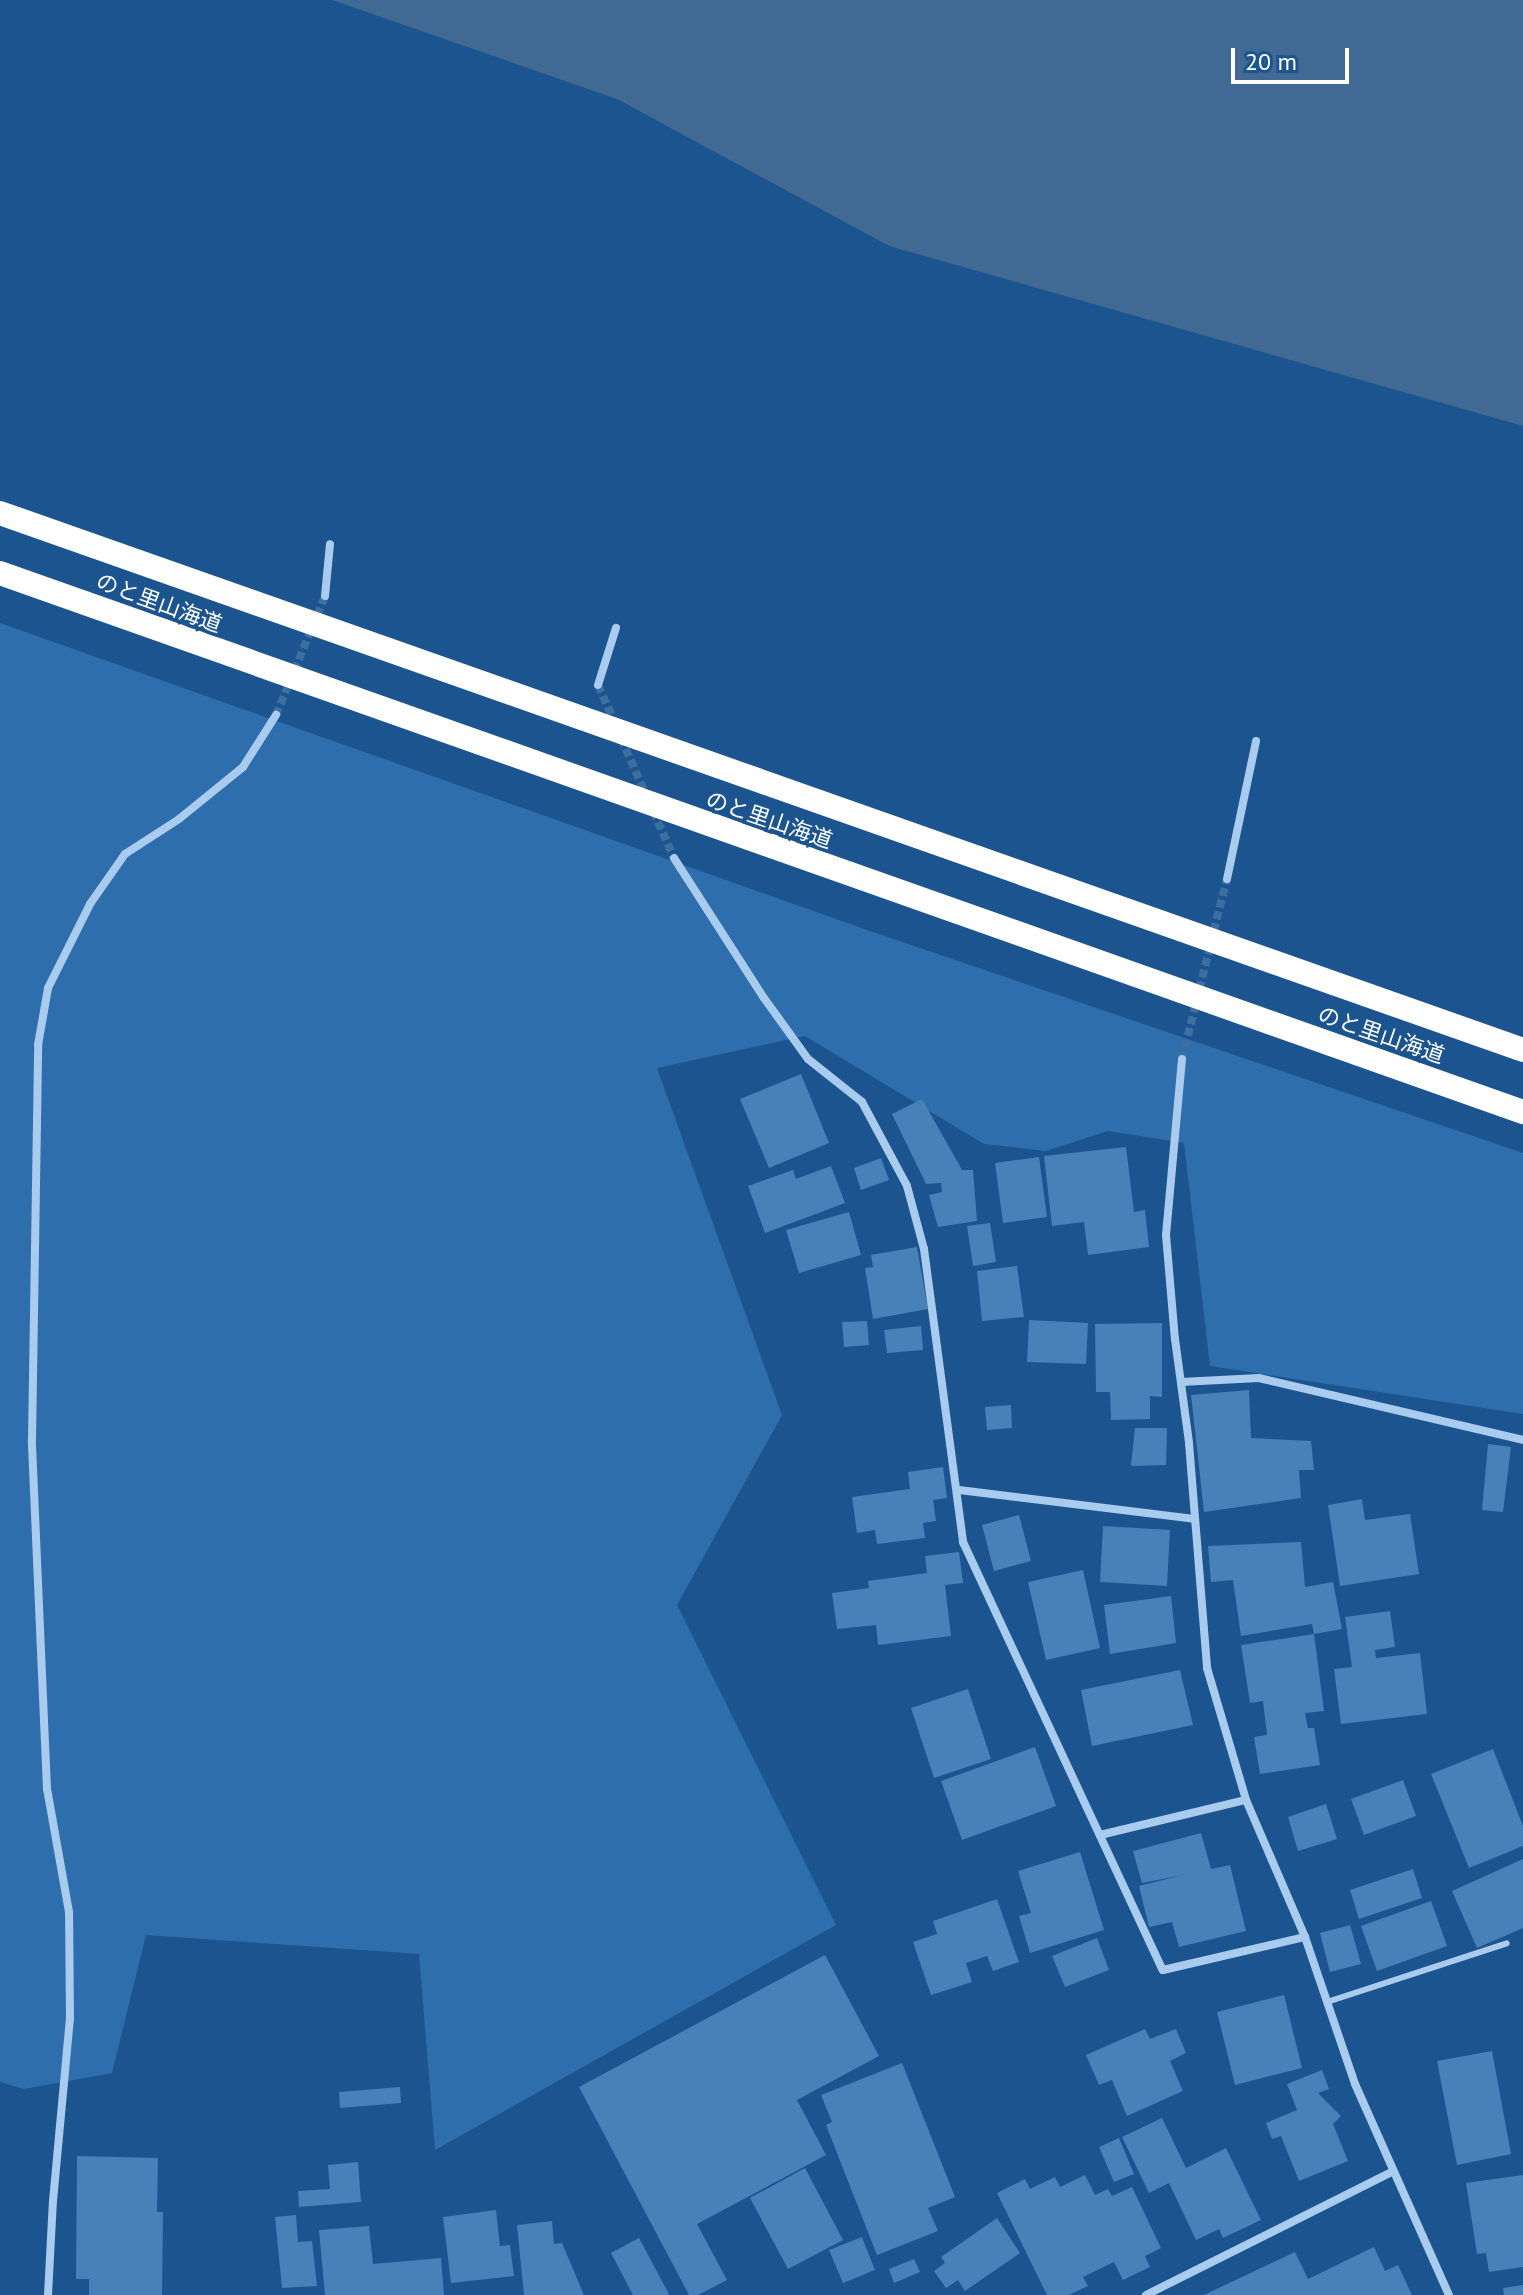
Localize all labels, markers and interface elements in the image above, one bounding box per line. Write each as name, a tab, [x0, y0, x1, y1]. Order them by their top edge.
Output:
scale bar	[1235, 32, 1353, 82]
text: 20 m	[1245, 46, 1297, 77]
street label: のと里山海道	[92, 568, 226, 638]
street label: のと里山海道	[702, 786, 836, 854]
street label: のと里山海道	[1314, 1001, 1448, 1069]

